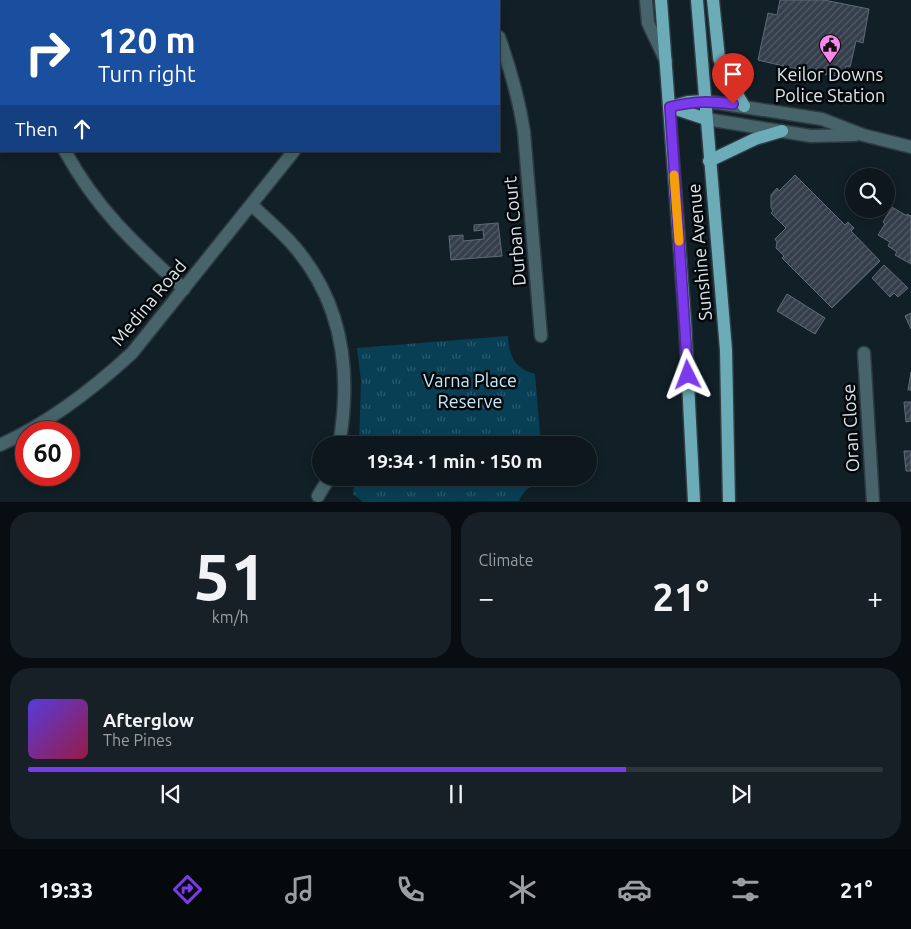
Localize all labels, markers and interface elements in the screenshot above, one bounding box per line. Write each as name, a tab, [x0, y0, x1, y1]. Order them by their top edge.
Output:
icon: right	[15, 20, 80, 85]
text: 120 m	[98, 20, 196, 60]
public building icon: Keilor Downs Police Station	[818, 33, 842, 64]
pin	[712, 53, 754, 104]
icon: arrive	[719, 60, 747, 88]
text: Turn right	[98, 61, 196, 86]
place label: Keilor Downs Police Station	[775, 64, 885, 105]
icon: ahead	[68, 115, 96, 143]
text: Then	[15, 118, 58, 140]
map controls	[845, 168, 895, 218]
button: search	[845, 168, 895, 218]
street label: Durban Court	[499, 176, 529, 287]
street label: Sunshine Avenue	[683, 183, 715, 321]
street label: Medina Road	[107, 255, 190, 349]
position arrow	[661, 348, 713, 400]
park label: Varna Place Reserve	[423, 370, 517, 411]
street label: Oran Close	[838, 383, 862, 473]
speed limit sign: 60	[15, 421, 80, 486]
text: 19:34 · 1 min · 150 m	[367, 450, 542, 472]
text: 51	[194, 539, 267, 612]
text: Climate	[479, 551, 534, 569]
text: 21°	[653, 576, 709, 618]
text: −	[479, 582, 494, 613]
text: +	[867, 582, 883, 613]
text: km/h	[212, 608, 249, 626]
text: Afterglow	[103, 709, 194, 731]
text: The Pines	[103, 731, 172, 749]
icon: previous	[157, 780, 185, 808]
icon: pause	[442, 780, 470, 808]
icon: next	[727, 780, 755, 808]
icon: directions	[170, 872, 205, 907]
icon: music	[282, 872, 317, 907]
icon: phone	[393, 872, 428, 907]
icon: climate	[505, 872, 540, 907]
icon: car	[617, 872, 652, 907]
icon: filters	[728, 872, 763, 907]
text: 19:33	[38, 877, 93, 902]
text: 21°	[840, 877, 873, 902]

